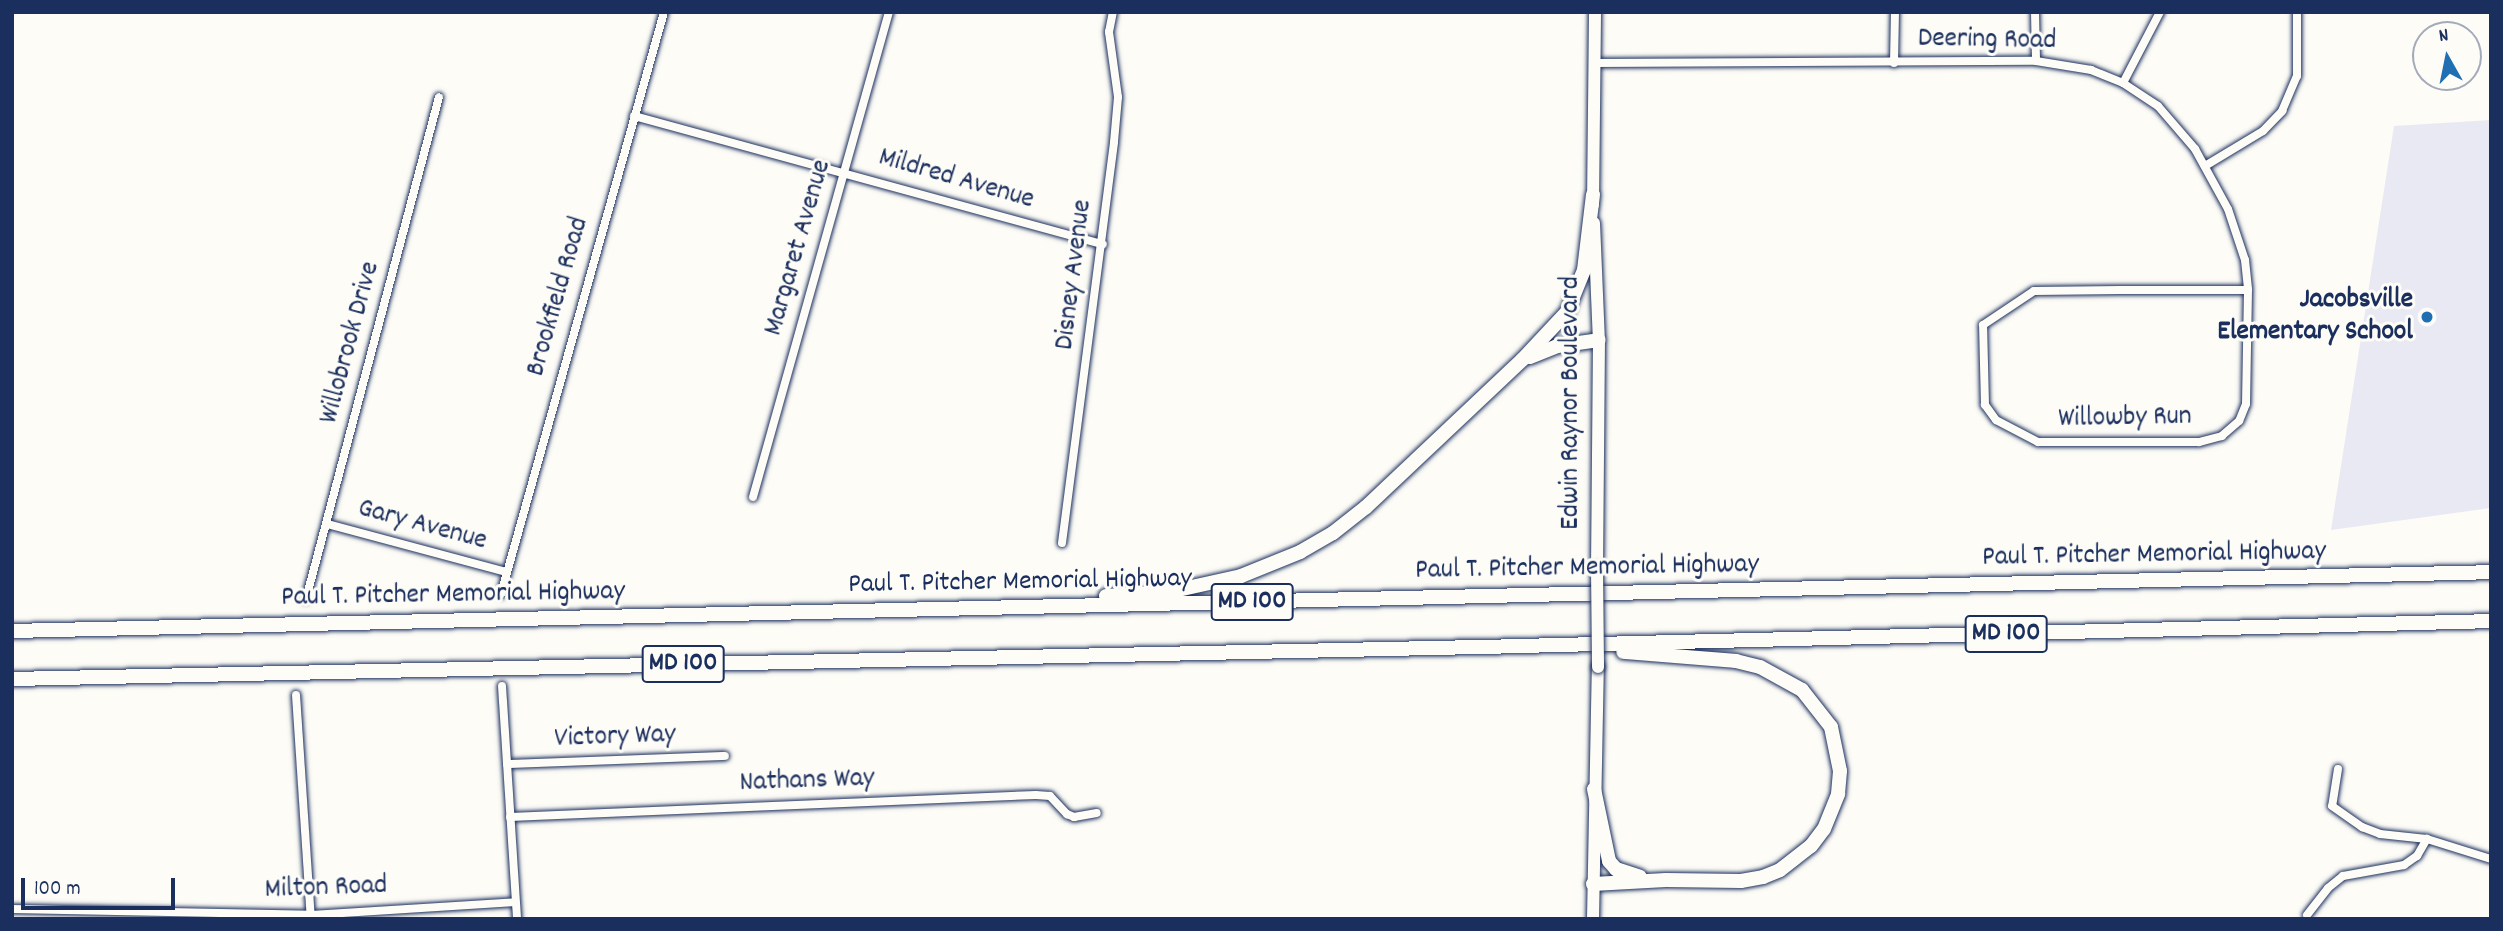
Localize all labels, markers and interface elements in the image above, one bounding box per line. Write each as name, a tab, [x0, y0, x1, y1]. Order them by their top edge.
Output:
north arrow	[2412, 21, 2482, 91]
street label: Deering Road	[1917, 23, 2057, 59]
text: N	[2437, 23, 2451, 51]
street label: Mildred Avenue	[874, 142, 1038, 218]
street label: Margaret Avenue	[758, 156, 840, 340]
street label: Disney Avenue	[1049, 198, 1101, 352]
street label: Brookfield Road	[520, 214, 598, 380]
street label: Willobrook Drive	[313, 258, 389, 428]
street label: Edwin Raynor Boulevard	[1555, 276, 1589, 530]
place label: Jacobsville Elementary School	[2217, 284, 2413, 350]
marker: Jacobsville Elementary School	[2419, 309, 2435, 325]
street label: Willowby Run	[2058, 401, 2192, 437]
street label: Gary Avenue	[354, 493, 490, 559]
street label: Paul T. Pitcher Memorial Highway	[1982, 536, 2326, 576]
street label: Paul T. Pitcher Memorial Highway	[1415, 549, 1759, 589]
street label: Paul T. Pitcher Memorial Highway	[848, 563, 1192, 603]
street label: Paul T. Pitcher Memorial Highway	[281, 576, 625, 616]
road number: MD 100	[1210, 580, 1294, 624]
road number: MD 100	[1964, 612, 2048, 656]
road number: MD 100	[641, 642, 725, 686]
street label: Victory Way	[554, 719, 676, 757]
street label: Nathans Way	[739, 763, 875, 801]
scale bar	[24, 864, 178, 908]
street label: Milton Road	[264, 870, 388, 908]
text: 100 m	[34, 875, 81, 905]

